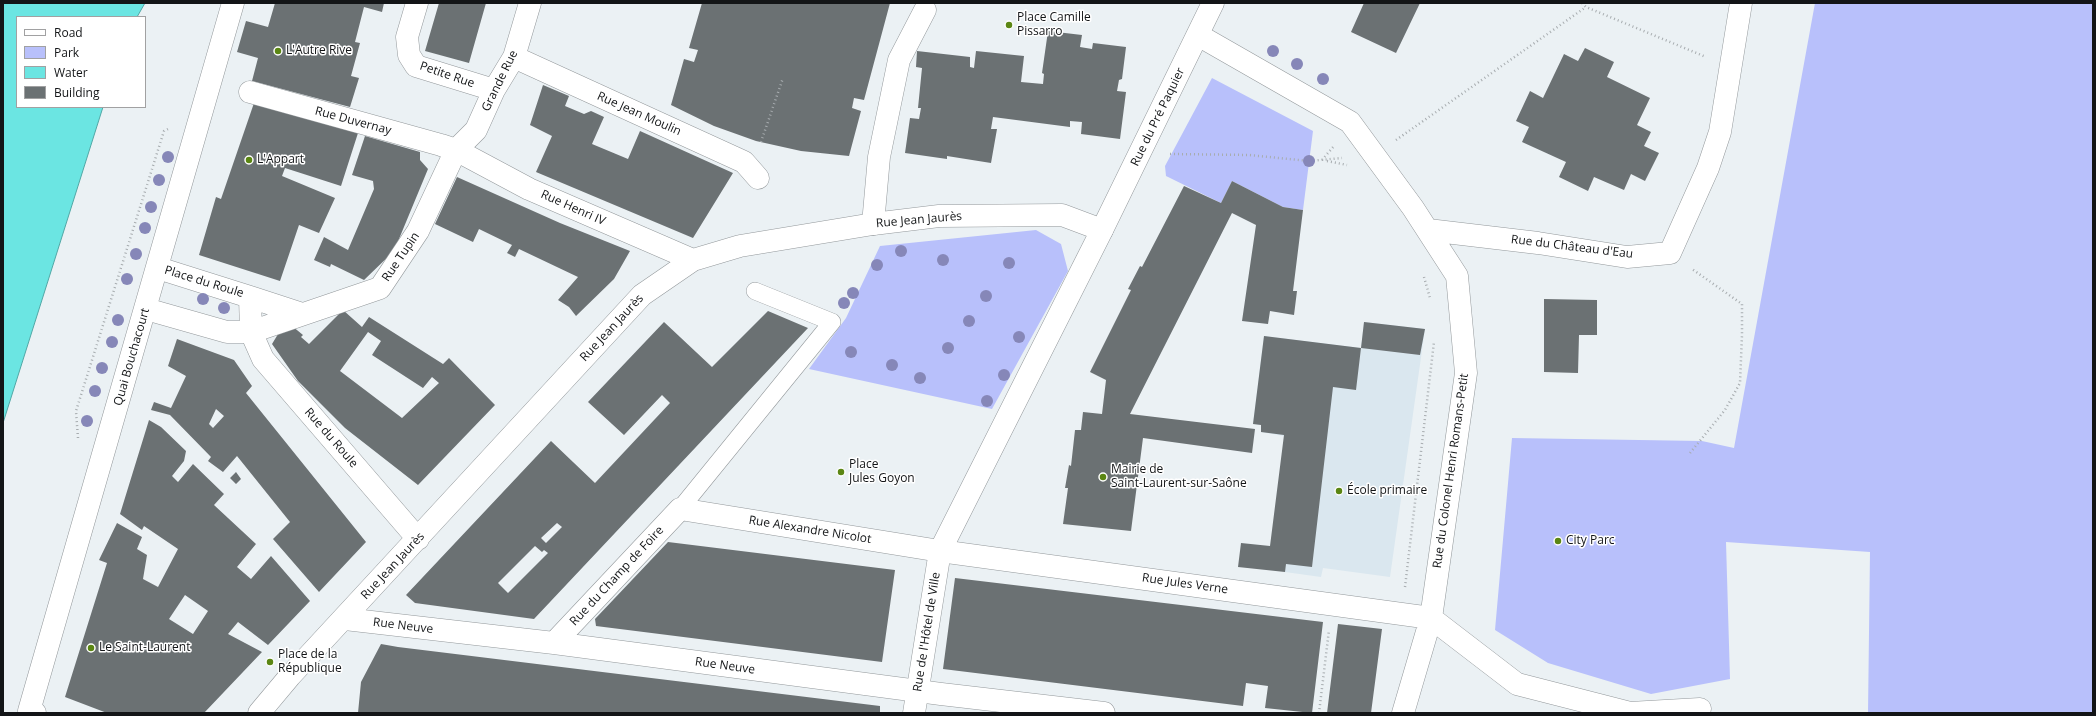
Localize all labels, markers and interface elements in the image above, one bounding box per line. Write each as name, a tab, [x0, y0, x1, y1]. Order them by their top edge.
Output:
place label: Place Camille Pissarro	[1017, 11, 1091, 39]
legend	[16, 16, 146, 108]
marker: Place Camille Pissarro	[1004, 20, 1014, 30]
text: Road	[54, 24, 83, 41]
text: Park	[54, 44, 79, 61]
place label: L'Autre Rive	[286, 44, 352, 58]
marker: L'Autre Rive	[273, 46, 283, 56]
street label: Grande Rue	[479, 48, 521, 114]
street label: Petite Rue	[418, 59, 476, 91]
text: Water	[54, 64, 88, 81]
street label: Rue du Pré Paquier	[1128, 65, 1188, 169]
text: Building	[54, 84, 99, 101]
street label: Rue Jean Moulin	[595, 89, 683, 139]
street label: Rue Duvernay	[313, 104, 393, 138]
place label: L'Appart	[257, 153, 304, 167]
marker: L'Appart	[244, 155, 254, 165]
street label: Rue Henri IV	[538, 187, 608, 229]
street label: Rue Jean Jaurès	[875, 209, 963, 231]
street label: Rue Tupin	[379, 230, 423, 284]
street label: Rue du Château d'Eau	[1510, 232, 1634, 262]
street label: Place du Roule	[163, 263, 245, 301]
street label: Rue Jean Jaurès	[577, 292, 647, 364]
street label: Quai Bouchacourt	[111, 306, 153, 408]
street label: Rue du Colonel Henri Romans-Petit	[1430, 373, 1472, 569]
street label: Rue du Roule	[301, 405, 361, 471]
place label: Place Jules Goyon	[849, 458, 915, 486]
place label: Mairie de Saint-Laurent-sur-Saône	[1111, 463, 1247, 491]
marker: Place Jules Goyon	[836, 467, 846, 477]
marker: Mairie de Saint-Laurent-sur-Saône	[1098, 472, 1108, 482]
place label: École primaire	[1347, 484, 1427, 498]
marker: École primaire	[1334, 486, 1344, 496]
street label: Rue Alexandre Nicolot	[748, 513, 872, 547]
street label: Rue du Champ de Foire	[567, 523, 667, 629]
street label: Rue Jean Jaurès	[358, 530, 428, 602]
place label: City Parc	[1566, 534, 1615, 548]
marker: City Parc	[1553, 536, 1563, 546]
street label: Rue de l'Hôtel de Ville	[910, 571, 944, 693]
street label: Rue Jules Verne	[1141, 571, 1229, 597]
street label: Rue Neuve	[372, 615, 434, 637]
place label: Le Saint-Laurent	[99, 641, 190, 655]
marker: Le Saint-Laurent	[86, 643, 96, 653]
place label: Place de la République	[278, 648, 342, 676]
street label: Rue Neuve	[694, 655, 756, 677]
marker: Place de la République	[265, 657, 275, 667]

